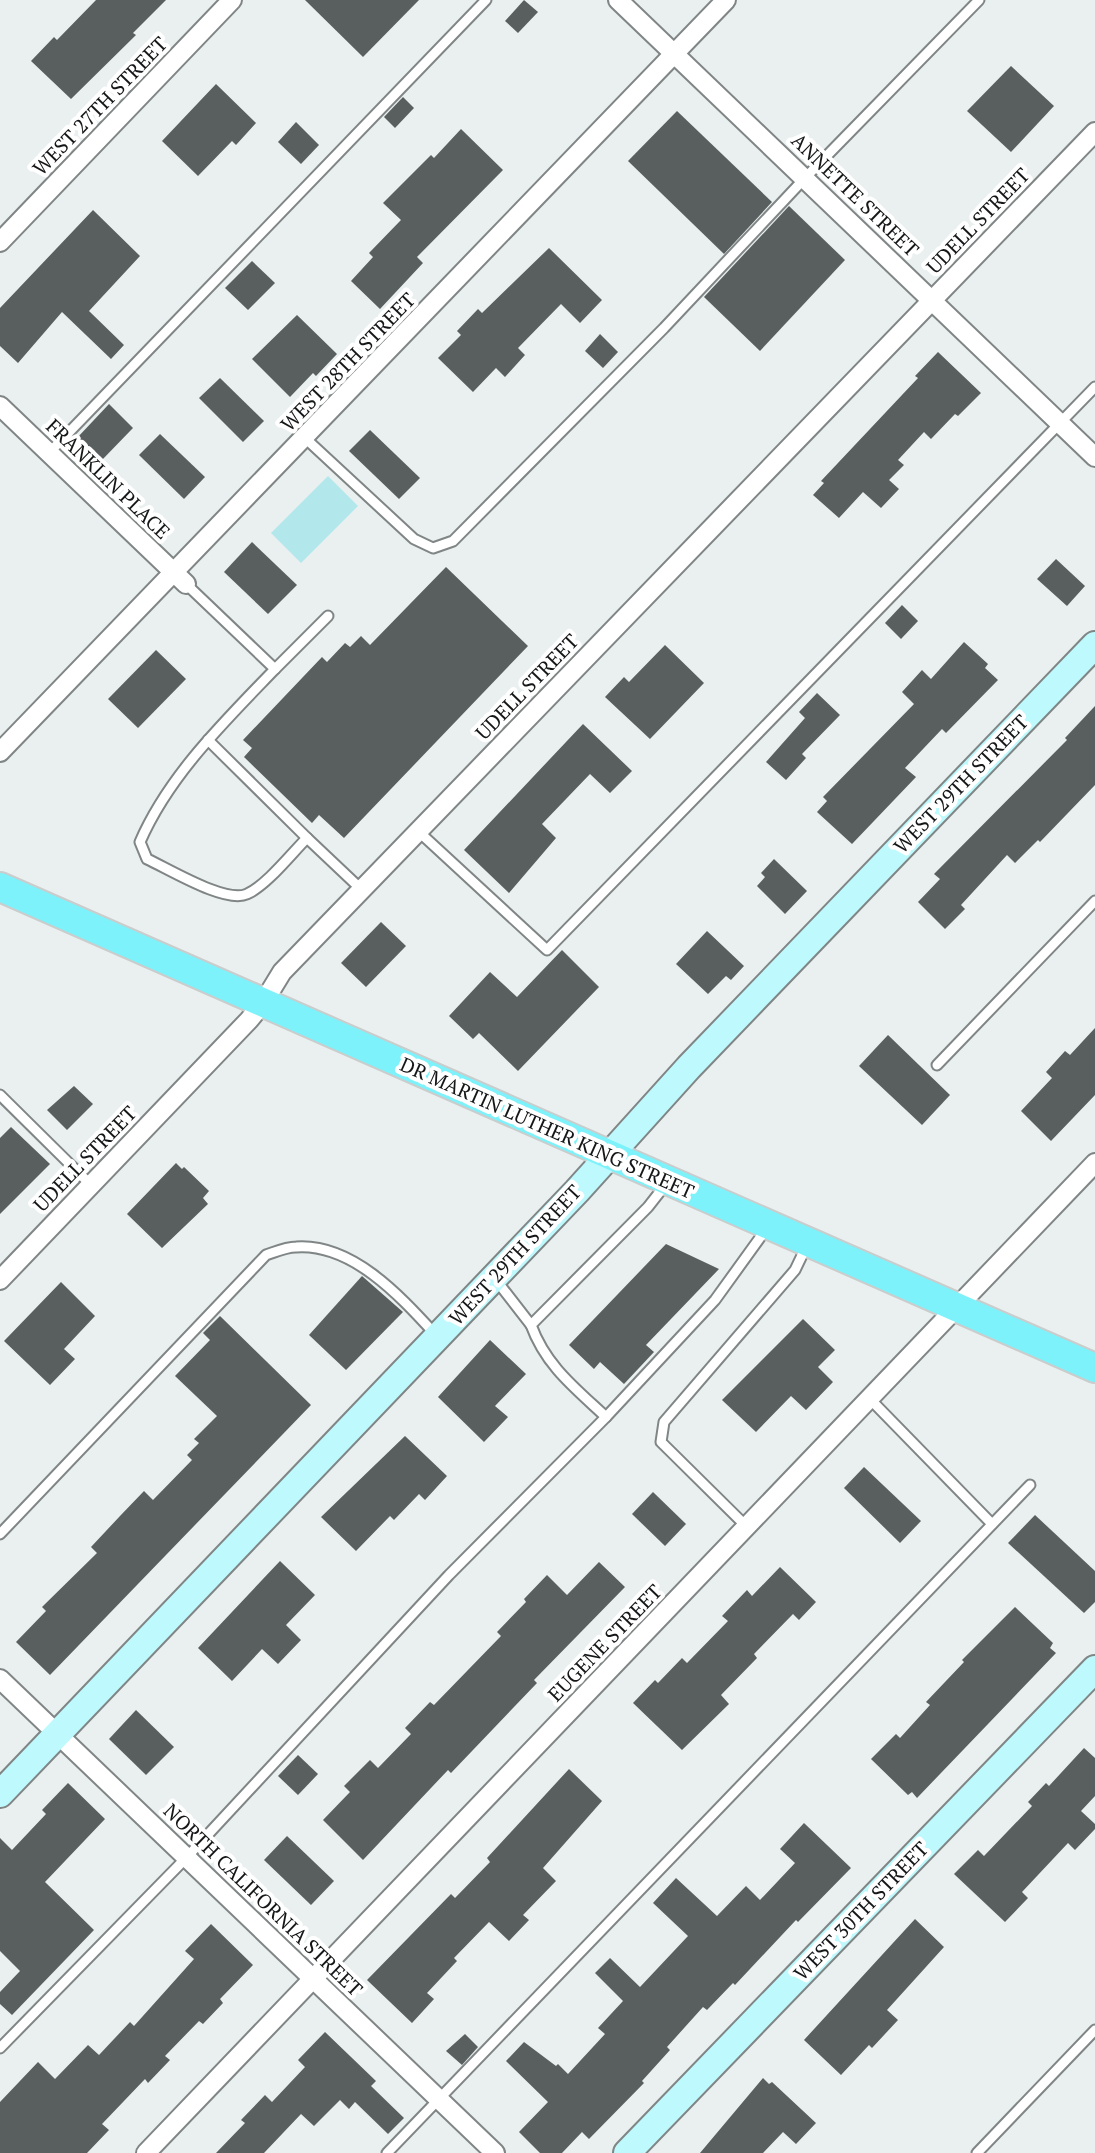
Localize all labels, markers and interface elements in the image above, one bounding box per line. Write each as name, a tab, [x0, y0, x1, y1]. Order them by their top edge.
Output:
street label: WEST 27TH STREET	[26, 30, 173, 181]
street label: ANNETTE STREET	[786, 127, 925, 262]
street label: UDELL STREET	[920, 162, 1035, 280]
street label: WEST 28TH STREET	[274, 286, 421, 437]
street label: FRANKLIN PLACE	[41, 413, 176, 545]
street label: UDELL STREET	[469, 628, 584, 746]
street label: WEST 29TH STREET	[887, 708, 1034, 859]
street label: DR MARTIN LUTHER KING STREET	[396, 1050, 698, 1205]
street label: UDELL STREET	[27, 1100, 142, 1218]
street label: WEST 29TH STREET	[442, 1179, 587, 1331]
street label: EUGENE STREET	[542, 1578, 668, 1707]
street label: NORTH CALIFORNIA STREET	[158, 1797, 369, 2002]
street label: WEST 30TH STREET	[787, 1835, 934, 1986]

